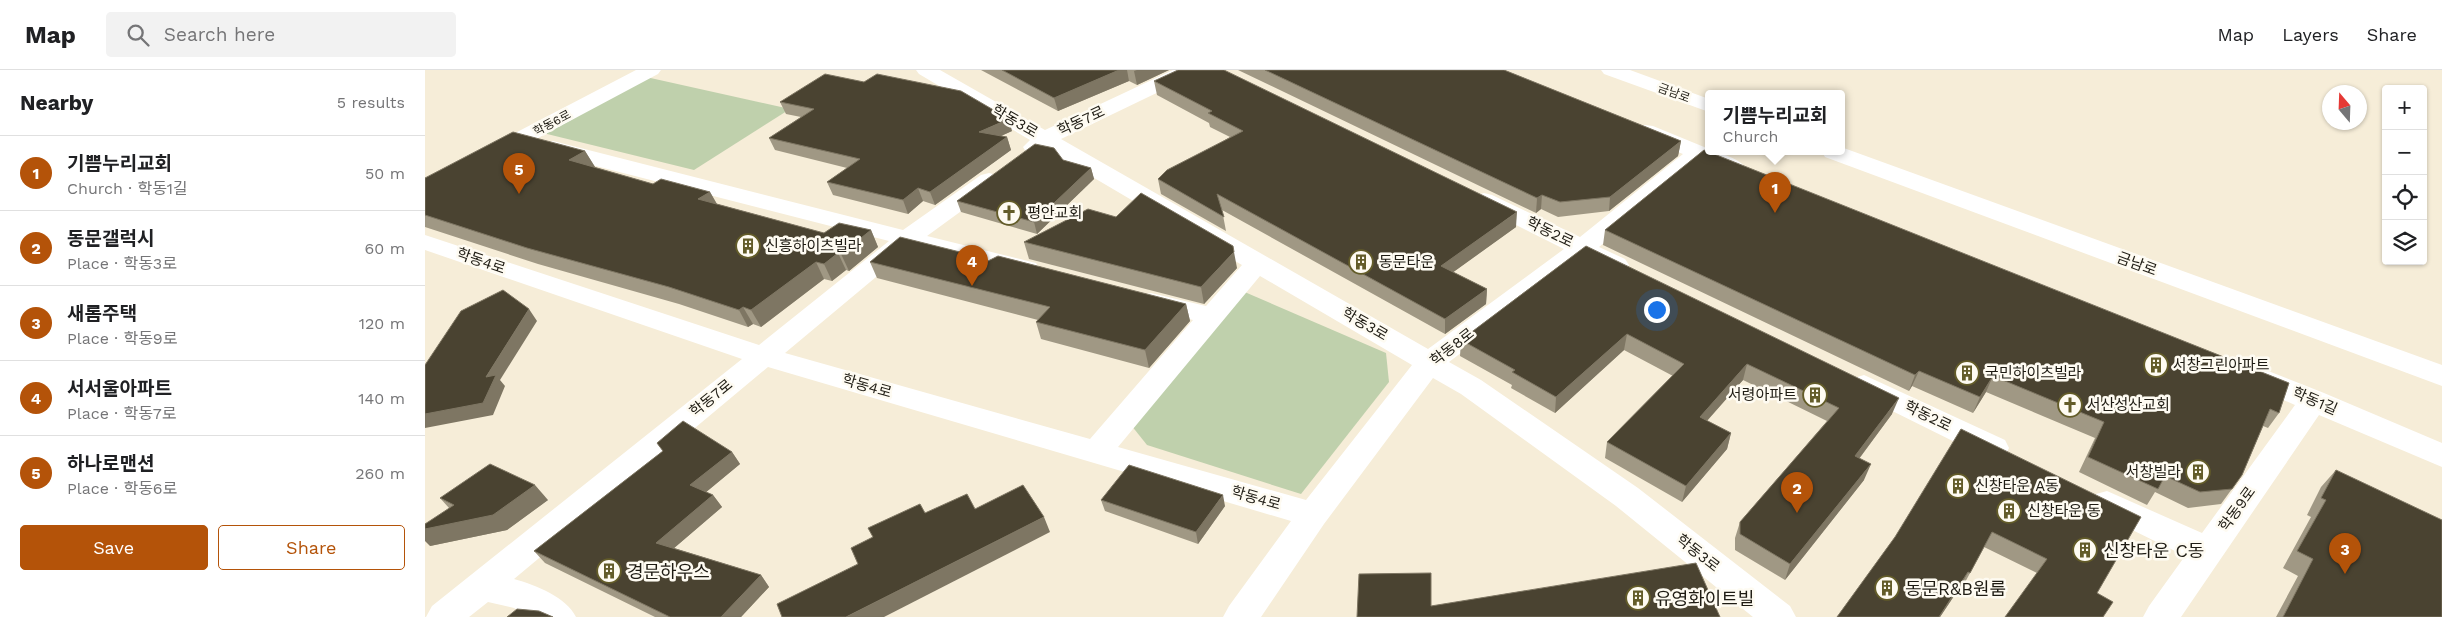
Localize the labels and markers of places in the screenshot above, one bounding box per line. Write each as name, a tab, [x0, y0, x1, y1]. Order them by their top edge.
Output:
pin: 5	[503, 153, 535, 194]
pin: 1	[1759, 172, 1791, 213]
church icon: 평안교회	[996, 200, 1022, 226]
place label: 평안교회	[1027, 204, 1082, 222]
building icon: 신흥하이츠빌라	[735, 233, 761, 259]
place label: 신흥하이츠빌라	[765, 237, 862, 255]
pin: 4	[956, 245, 988, 286]
building icon: 동문타운	[1348, 249, 1374, 275]
place label: 동문타운	[1379, 253, 1434, 271]
building icon: 서창그린아파트	[2143, 352, 2169, 378]
place label: 서창그린아파트	[2173, 356, 2270, 374]
building icon: 국민하이츠빌라	[1954, 360, 1980, 386]
place label: 국민하이츠빌라	[1985, 364, 2082, 382]
building icon: 서령아파트	[1802, 382, 1828, 408]
place label: 서령아파트	[1728, 386, 1797, 404]
church icon: 서산성산교회	[2057, 392, 2083, 418]
place label: 서산성산교회	[2087, 396, 2170, 414]
building icon: 서창빌라	[2185, 459, 2211, 485]
place label: 서창빌라	[2126, 463, 2181, 481]
pin: 2	[1781, 472, 1813, 513]
building icon: 신창타운 A동	[1945, 473, 1971, 499]
place label: 신창타운 A동	[1975, 477, 2059, 495]
building icon: 신창타운 동	[1996, 498, 2022, 524]
place label: 신창타운 동	[2027, 502, 2101, 520]
pin: 3	[2329, 533, 2361, 574]
building icon: 신창타운 C동	[2072, 537, 2098, 563]
place label: 신창타운 C동	[2103, 540, 2204, 561]
building icon: 경문하우스	[596, 558, 622, 584]
place label: 경문하우스	[627, 561, 710, 582]
building icon: 동문R&B원룸	[1874, 575, 1900, 601]
place label: 동문R&B원룸	[1905, 578, 2006, 599]
building icon: 유영화이트빌	[1625, 585, 1651, 611]
place label: 유영화이트빌	[1655, 588, 1754, 609]

